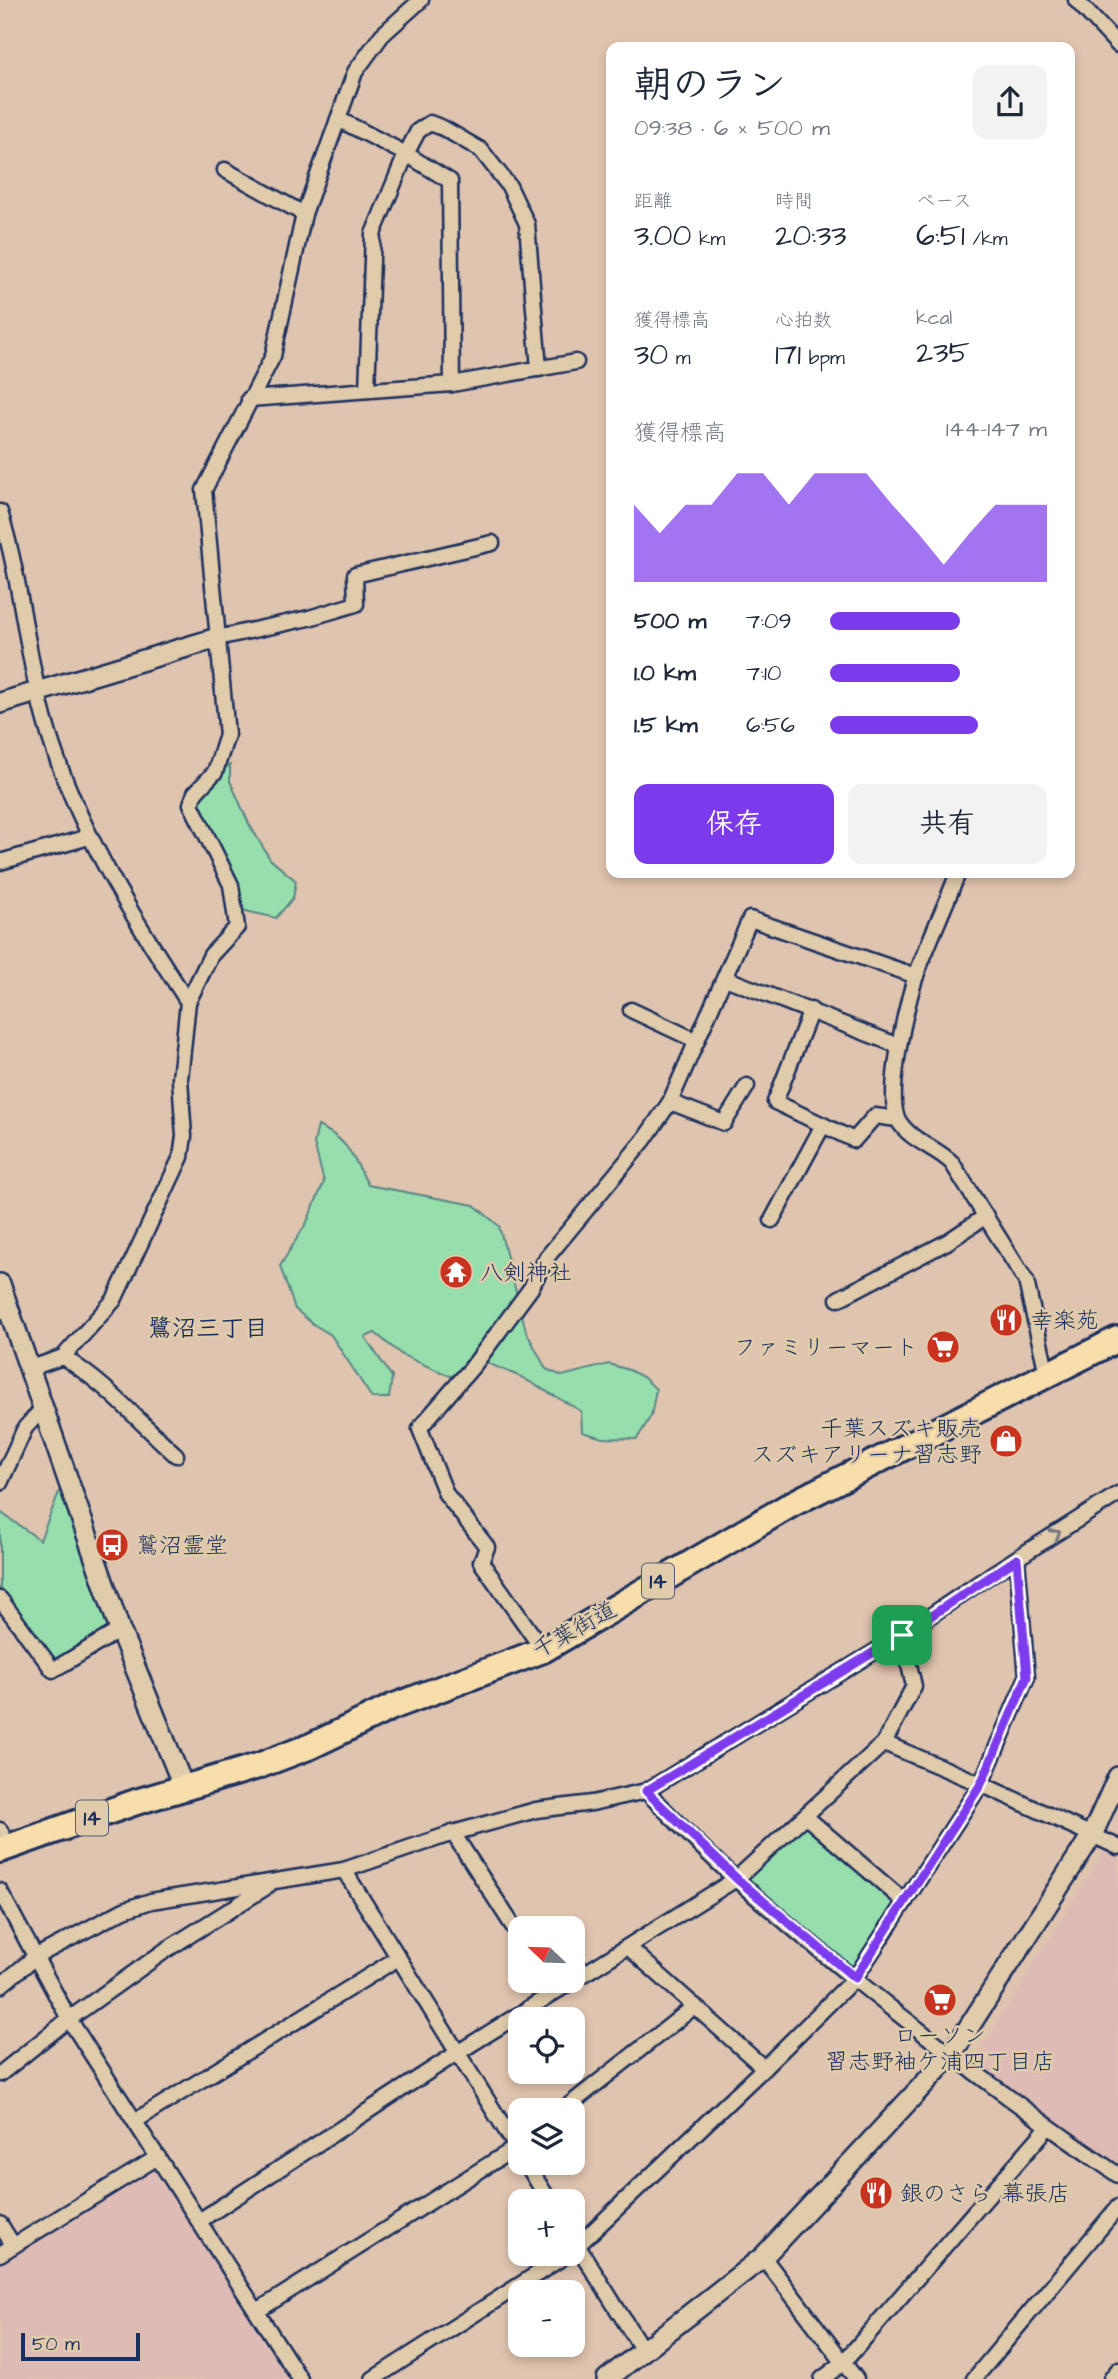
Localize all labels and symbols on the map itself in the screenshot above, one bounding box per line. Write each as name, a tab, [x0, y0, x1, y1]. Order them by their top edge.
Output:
temple icon: 八剣神社	[437, 1253, 475, 1291]
place label: 八剣神社	[480, 1257, 572, 1289]
restaurant icon: 幸楽苑	[987, 1301, 1025, 1339]
place label: 幸楽苑	[1030, 1305, 1099, 1337]
district label: 鷺沼三丁目	[148, 1312, 268, 1346]
supermarket icon: ファミリーマート	[924, 1328, 962, 1366]
place label: ファミリーマート	[734, 1332, 918, 1364]
place label: 千葉スズキ販売 スズキアリーナ習志野	[751, 1413, 982, 1471]
shop icon: 千葉スズキ販売 スズキアリーナ習志野	[987, 1422, 1025, 1460]
bus stop icon: 鷲沼霊堂	[93, 1526, 131, 1564]
one-way arrow	[1049, 1529, 1062, 1542]
place label: 鷲沼霊堂	[136, 1530, 228, 1562]
road number: 14	[642, 1564, 674, 1598]
street label: 千葉街道	[526, 1594, 622, 1666]
pin	[872, 1605, 932, 1665]
road number: 14	[76, 1800, 108, 1836]
north arrow	[508, 1916, 584, 1993]
supermarket icon: ローソン 習志野袖ケ浦四丁目店	[921, 1981, 959, 2019]
place label: ローソン 習志野袖ケ浦四丁目店	[825, 2020, 1055, 2078]
restaurant icon: 銀のさら 幕張店	[857, 2174, 895, 2212]
place label: 銀のさら 幕張店	[900, 2178, 1070, 2210]
scale bar	[21, 2330, 140, 2362]

